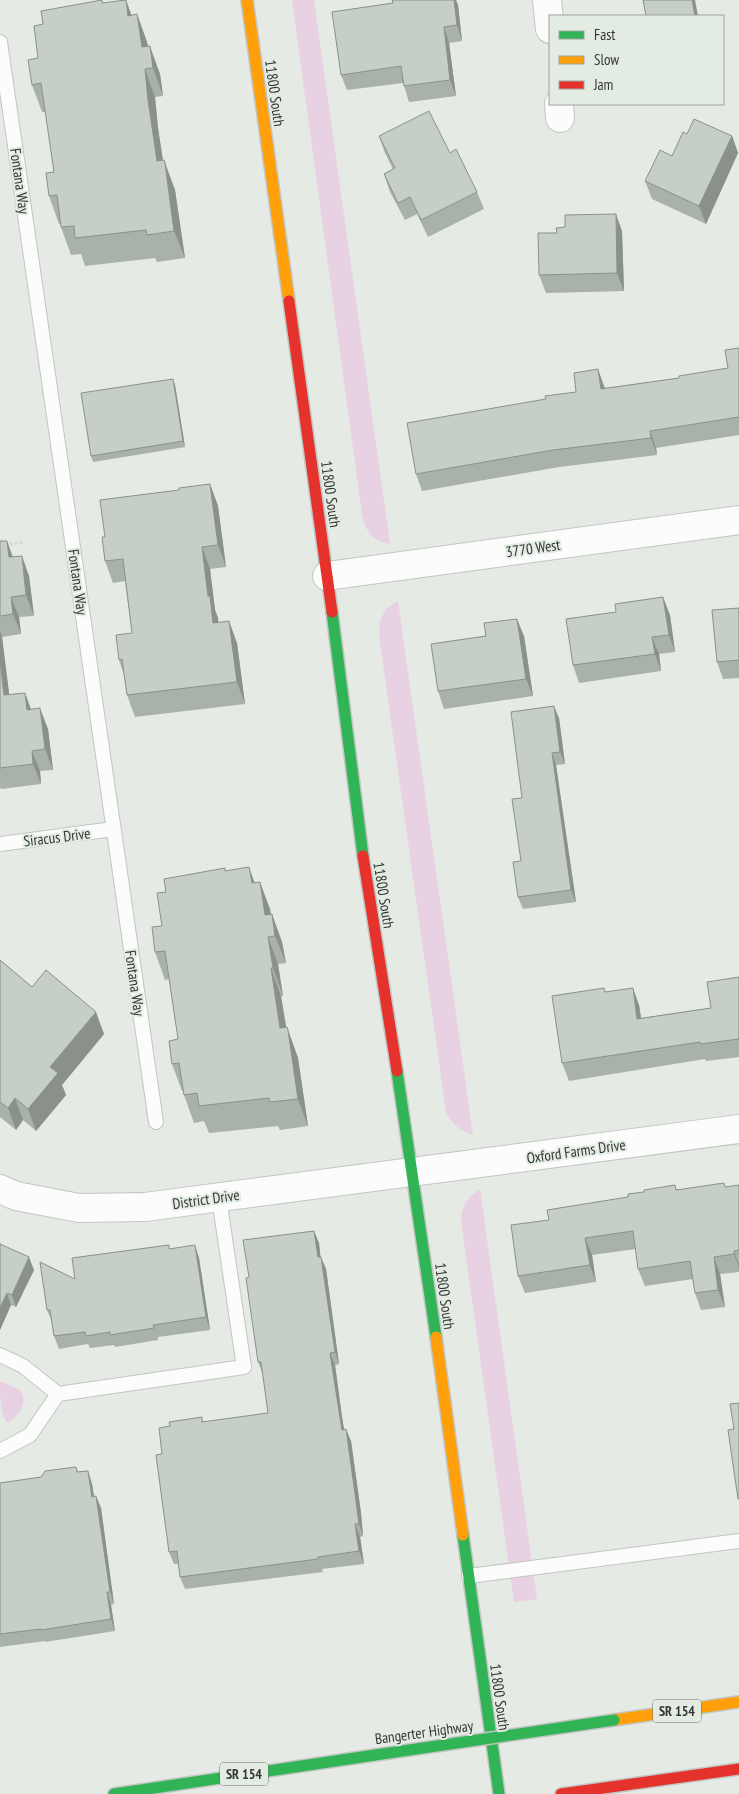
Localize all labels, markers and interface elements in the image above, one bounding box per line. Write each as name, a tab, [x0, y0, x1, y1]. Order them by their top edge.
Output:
legend	[549, 15, 724, 105]
text: Fast	[594, 25, 615, 44]
text: Slow	[594, 50, 619, 69]
street label: 11800 South	[261, 58, 289, 128]
text: Jam	[593, 75, 613, 94]
street label: Fontana Way	[6, 147, 34, 215]
street label: 11800 South	[317, 459, 345, 529]
street label: 3770 West	[505, 535, 561, 561]
street label: Fontana Way	[64, 548, 92, 616]
street label: Siracus Drive	[23, 823, 91, 851]
street label: 11800 South	[369, 860, 399, 930]
street label: Fontana Way	[121, 949, 149, 1017]
street label: Oxford Farms Drive	[525, 1135, 627, 1167]
street label: District Drive	[171, 1185, 241, 1213]
street label: 11800 South	[431, 1261, 459, 1331]
street label: 11800 South	[486, 1662, 514, 1732]
road number: SR 154	[653, 1700, 701, 1722]
street label: Bangerter Highway	[374, 1716, 475, 1748]
road number: SR 154	[220, 1762, 268, 1786]

